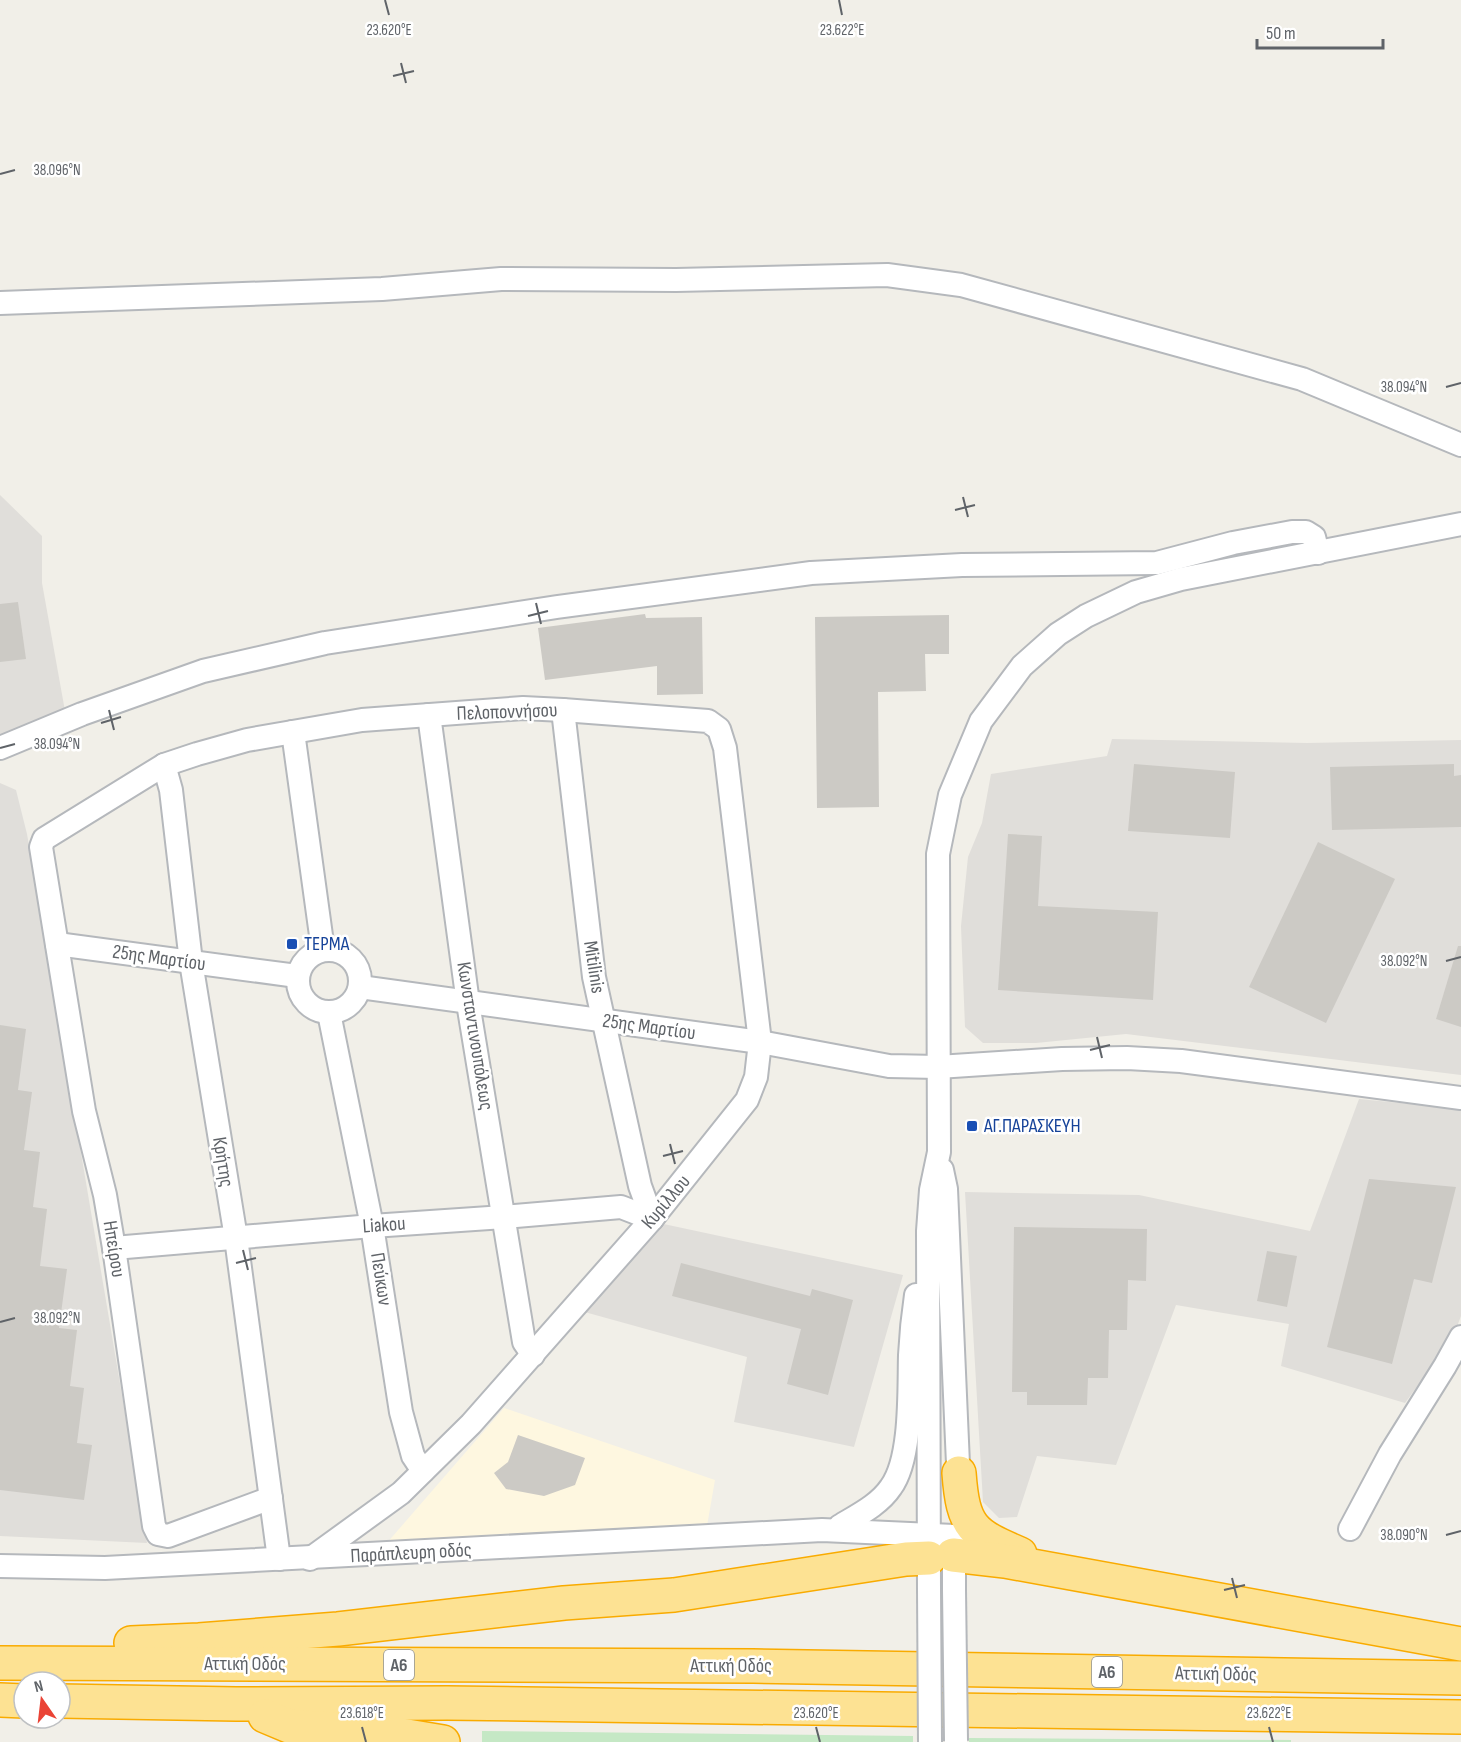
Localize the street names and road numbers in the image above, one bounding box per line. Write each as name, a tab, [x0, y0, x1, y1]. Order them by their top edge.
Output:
street label: Πελοποννήσου	[456, 698, 558, 726]
street label: Mitilinis	[578, 939, 610, 995]
street label: 25ης Μαρτίου	[111, 940, 207, 976]
street label: Κωνσταντινουπόλεως	[451, 960, 499, 1112]
street label: 25ης Μαρτίου	[601, 1009, 697, 1045]
street label: Κρήτης	[207, 1135, 239, 1189]
street label: Κυρίλλου	[636, 1170, 696, 1234]
street label: Liakou	[362, 1212, 406, 1238]
street label: Ηπείρου	[98, 1219, 130, 1279]
street label: Πεύκων	[365, 1251, 397, 1307]
street label: Παράπλευρη οδός	[350, 1538, 472, 1568]
road number: Α6	[384, 1650, 414, 1680]
street label: Αττική Οδός	[203, 1652, 286, 1676]
street label: Αττική Οδός	[689, 1654, 772, 1678]
road number: Α6	[1092, 1657, 1122, 1687]
street label: Αττική Οδός	[1174, 1661, 1257, 1687]

